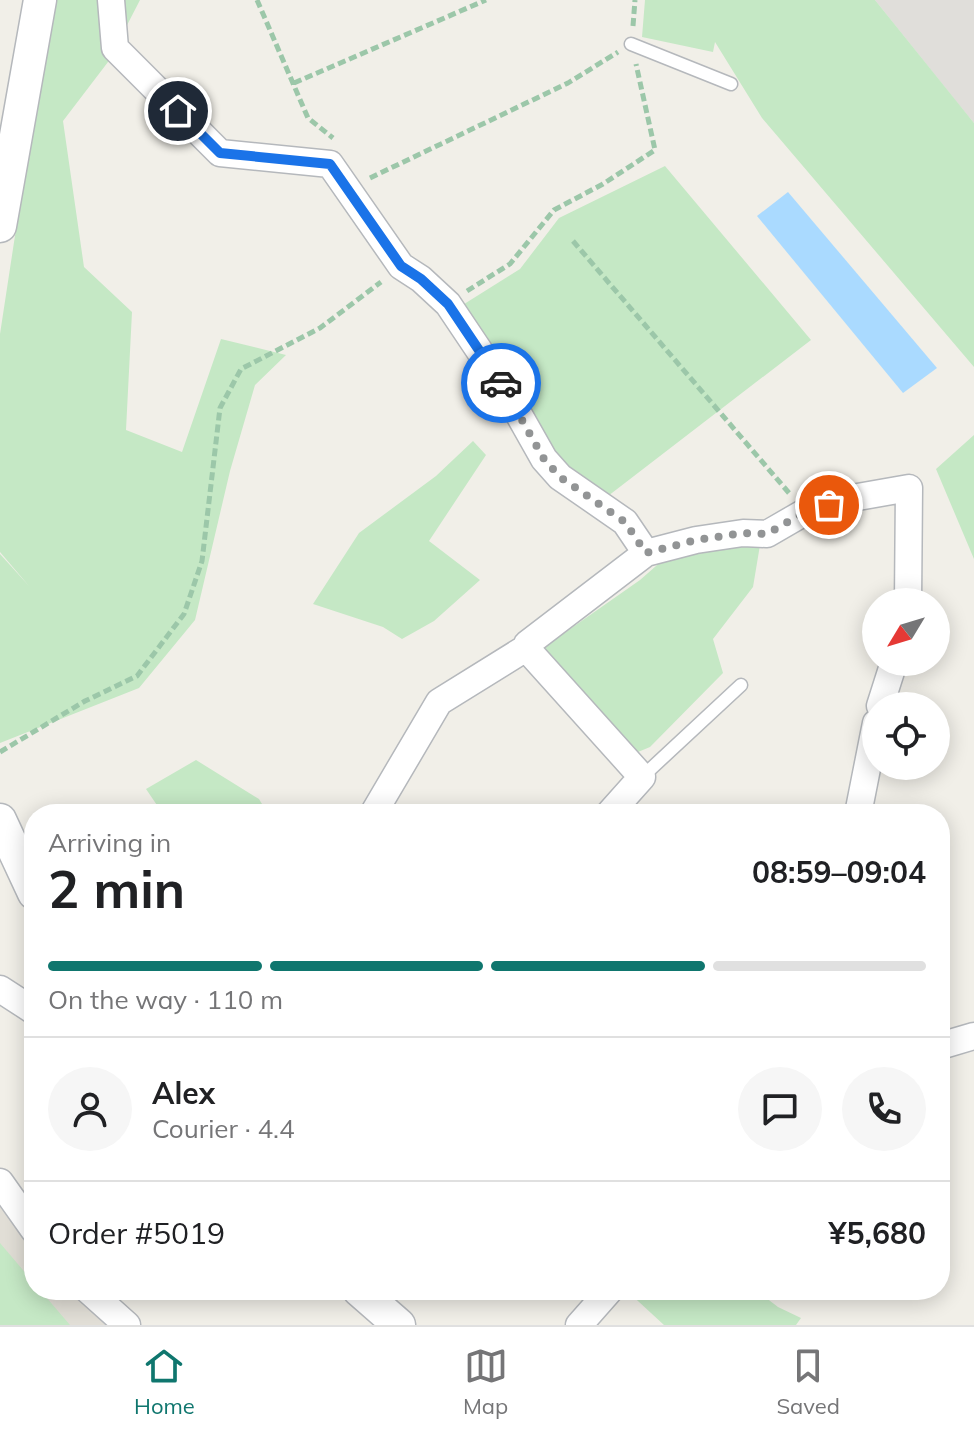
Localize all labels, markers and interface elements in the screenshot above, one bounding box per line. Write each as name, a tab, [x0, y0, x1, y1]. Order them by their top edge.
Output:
pin	[144, 77, 212, 145]
icon: home	[156, 89, 200, 133]
courier	[461, 343, 541, 423]
icon: car	[479, 361, 523, 405]
pin	[795, 471, 863, 539]
icon: bag	[807, 483, 851, 527]
north arrow	[862, 588, 950, 676]
map controls	[862, 588, 950, 780]
button: locate	[862, 692, 950, 780]
text: Arriving in	[48, 826, 171, 859]
text: 08:59–09:04	[752, 853, 926, 891]
text: 2 min	[48, 856, 185, 921]
text: On the way · 110 m	[48, 983, 283, 1016]
button: person	[48, 1067, 132, 1151]
button: chat	[738, 1067, 822, 1151]
button: phone	[842, 1067, 926, 1151]
text: Alex	[152, 1074, 215, 1112]
text: Courier · 4.4	[152, 1112, 295, 1145]
text: Order #5019	[48, 1214, 225, 1252]
text: ¥5,680	[829, 1214, 926, 1252]
tab: Home	[134, 1344, 195, 1420]
tab: Map	[463, 1344, 508, 1420]
tab: Saved	[776, 1344, 840, 1420]

